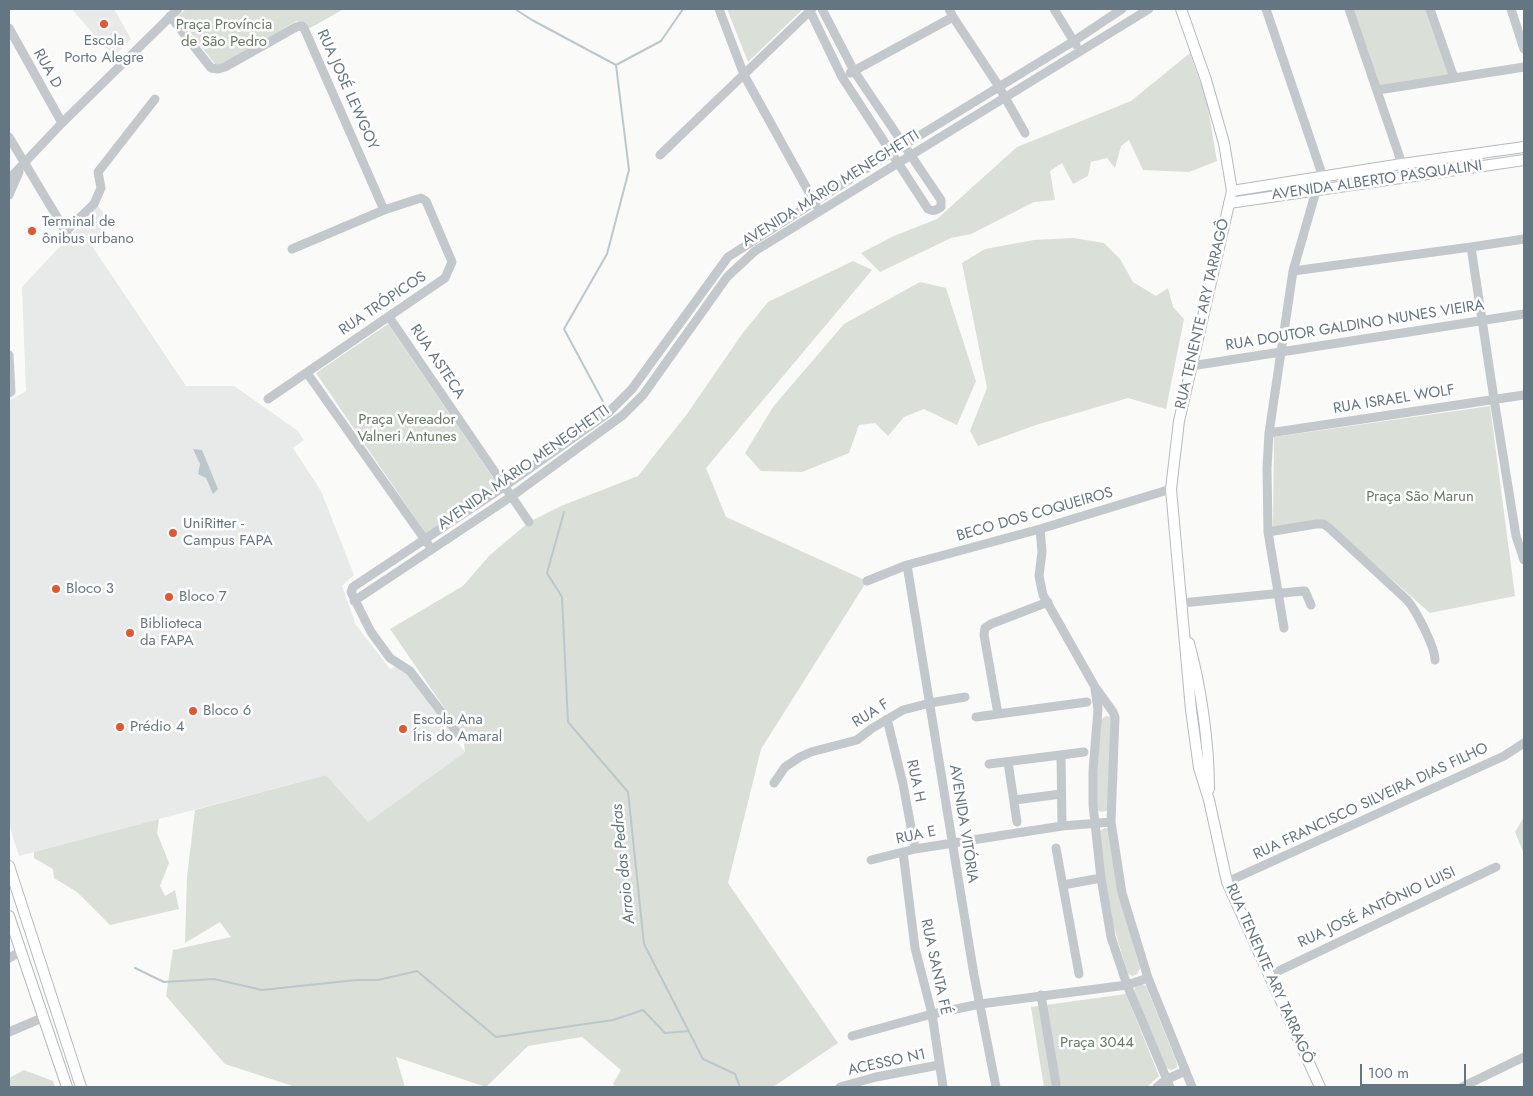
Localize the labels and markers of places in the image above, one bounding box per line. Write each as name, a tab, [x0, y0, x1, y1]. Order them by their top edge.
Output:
marker: Escola Porto Alegre	[98, 18, 110, 30]
place label: Escola Porto Alegre	[64, 32, 144, 67]
place label: Terminal de ônibus urbano	[42, 213, 134, 248]
marker: Terminal de ônibus urbano	[26, 225, 38, 237]
place label: UniRitter - Campus FAPA	[183, 515, 273, 550]
marker: UniRitter - Campus FAPA	[167, 527, 179, 539]
place label: Bloco 3	[66, 580, 114, 598]
marker: Bloco 3	[50, 583, 62, 595]
place label: Bloco 7	[179, 588, 227, 606]
marker: Bloco 7	[163, 591, 175, 603]
place label: Biblioteca da FAPA	[140, 615, 202, 650]
marker: Biblioteca da FAPA	[124, 627, 136, 639]
place label: Bloco 6	[203, 702, 252, 720]
marker: Bloco 6	[187, 705, 199, 717]
place label: Escola Ana Íris do Amaral	[413, 711, 502, 746]
place label: Prédio 4	[130, 718, 184, 736]
marker: Prédio 4	[114, 721, 126, 733]
marker: Escola Ana Íris do Amaral	[397, 723, 409, 735]

